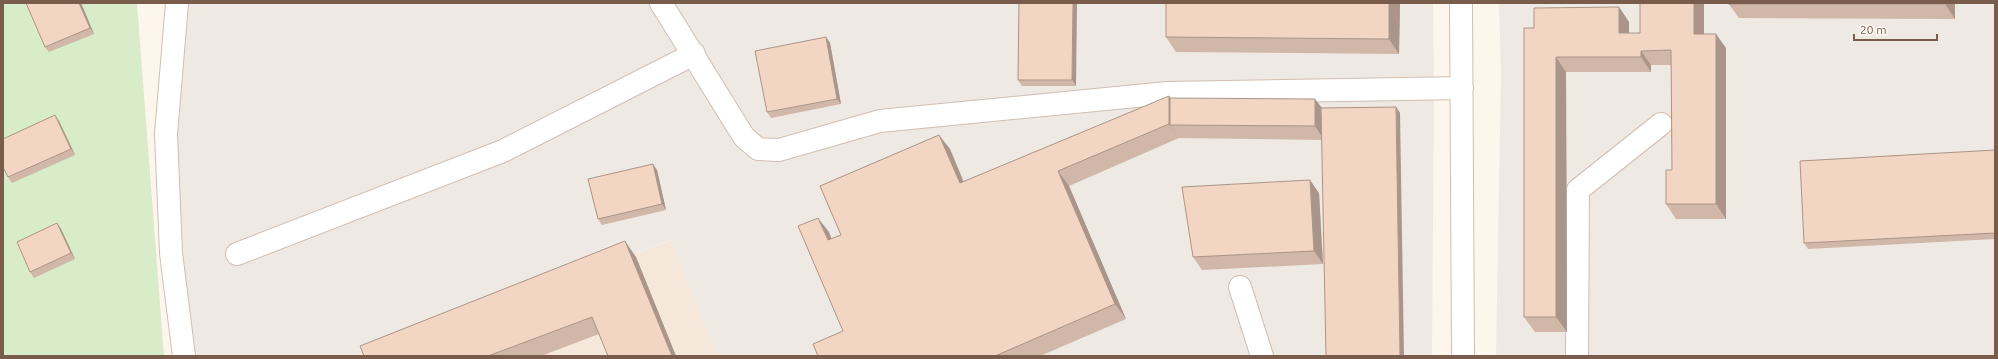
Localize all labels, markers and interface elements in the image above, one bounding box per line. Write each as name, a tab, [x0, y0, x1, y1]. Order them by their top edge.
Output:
scale bar	[1854, 16, 1937, 42]
text: 20 m	[1860, 23, 1887, 36]

